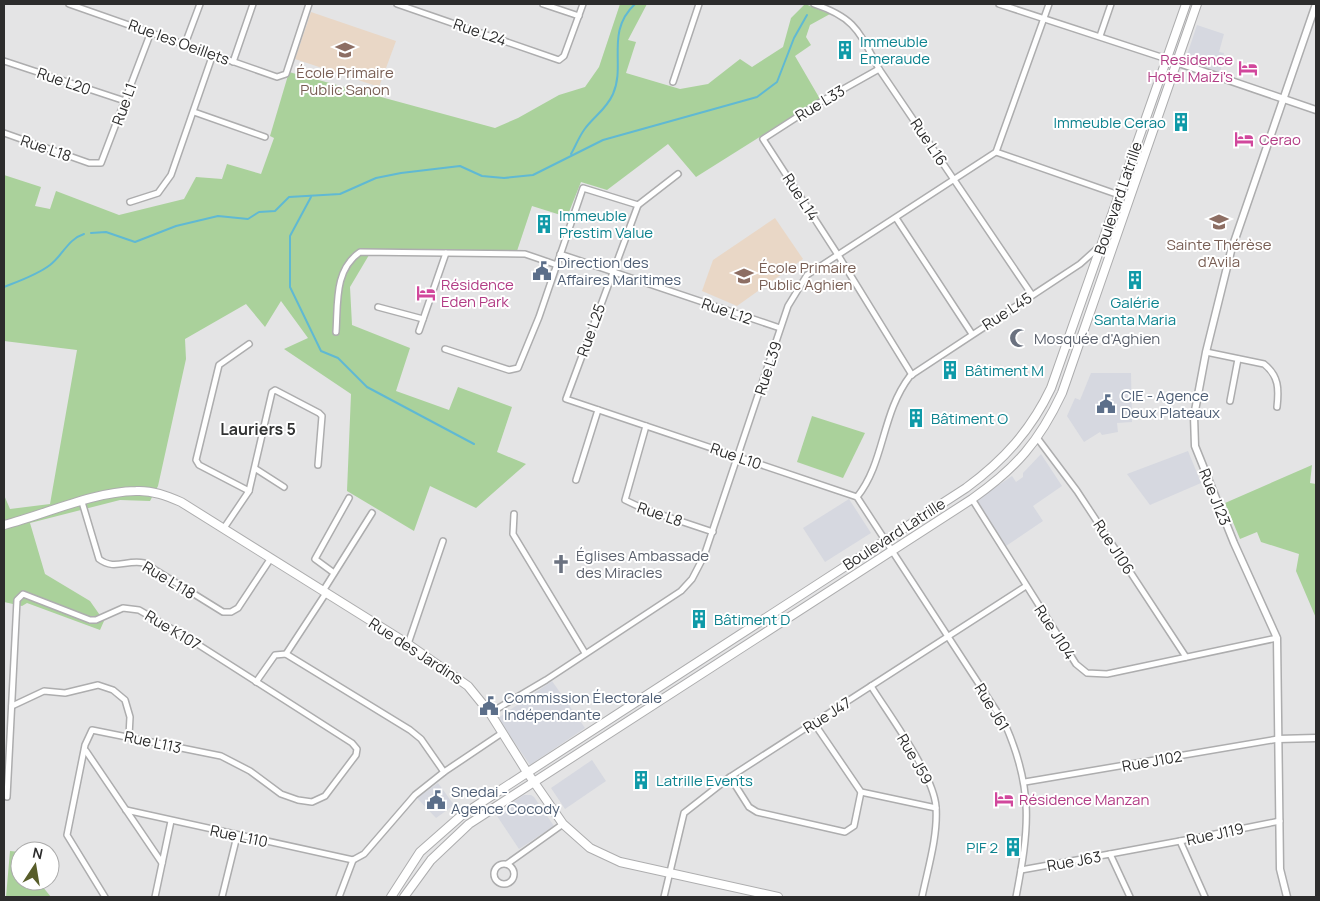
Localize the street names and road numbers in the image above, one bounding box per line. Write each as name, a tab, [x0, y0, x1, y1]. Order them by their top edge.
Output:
street label: Rue L24	[451, 13, 510, 51]
street label: Rue les Oeillets	[126, 14, 233, 70]
street label: Rue L20	[34, 62, 94, 100]
street label: Rue L1	[107, 80, 141, 128]
street label: Rue L33	[791, 80, 849, 126]
street label: Rue L16	[905, 114, 953, 170]
street label: Rue L18	[18, 130, 74, 166]
street label: Boulevard Latrille	[1089, 138, 1147, 257]
street label: Rue L14	[778, 169, 824, 225]
street label: Rue L45	[978, 287, 1036, 335]
street label: Rue L12	[699, 293, 755, 329]
street label: Rue L25	[572, 301, 610, 359]
street label: Rue L39	[749, 338, 787, 398]
street label: Rue L10	[708, 437, 764, 475]
street label: Rue J123	[1194, 465, 1236, 529]
street label: Boulevard Latrille	[839, 493, 950, 575]
street label: Rue L8	[635, 497, 685, 531]
street label: Rue J106	[1088, 516, 1140, 578]
street label: Rue L118	[139, 556, 199, 604]
street label: Rue J104	[1030, 601, 1080, 663]
street label: Rue K107	[141, 605, 205, 655]
street label: Rue des Jardins	[365, 613, 467, 689]
street label: Rue J61	[970, 679, 1014, 735]
street label: Rue J47	[799, 692, 855, 738]
street label: Rue L113	[123, 726, 183, 758]
street label: Rue J59	[892, 730, 938, 788]
street label: Rue J102	[1120, 745, 1184, 777]
street label: Rue J119	[1184, 818, 1246, 850]
street label: Rue L110	[208, 820, 270, 852]
street label: Rue J63	[1045, 846, 1103, 876]

